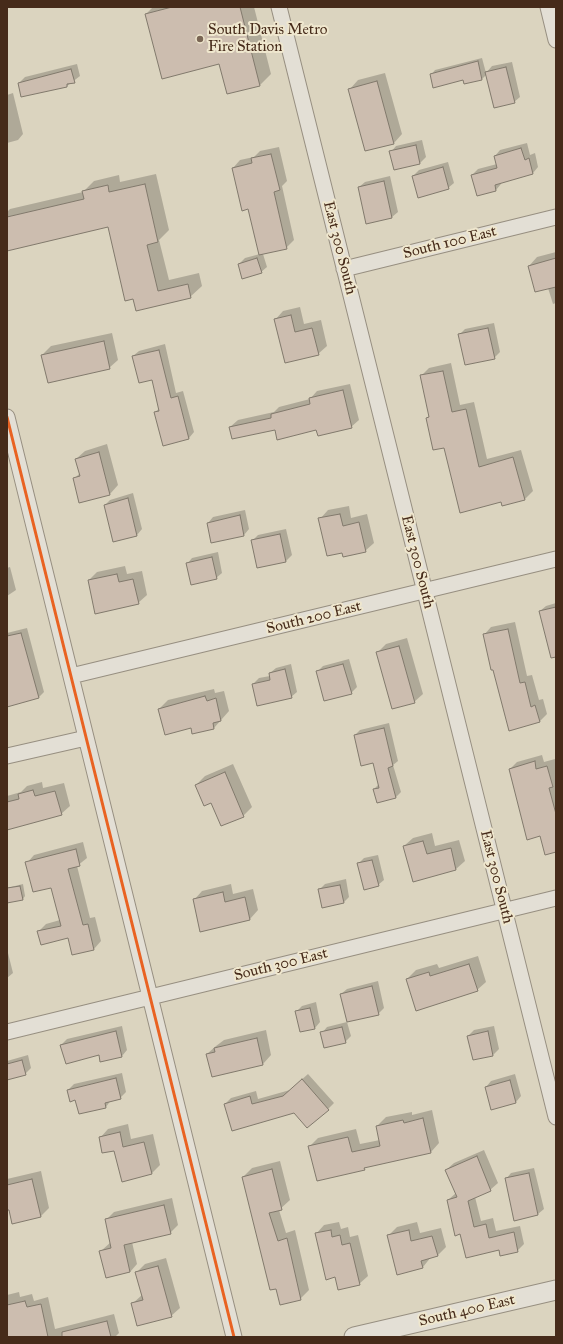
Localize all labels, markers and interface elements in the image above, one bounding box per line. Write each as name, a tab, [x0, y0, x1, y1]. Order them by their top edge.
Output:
place label: South Davis Metro Fire Station	[208, 21, 327, 56]
marker: South Davis Metro Fire Station	[195, 34, 205, 44]
street label: East 300 South	[319, 199, 359, 297]
street label: South 100 East	[401, 223, 499, 263]
street label: East 300 South	[397, 513, 437, 611]
street label: South 200 East	[265, 598, 363, 638]
street label: East 300 South	[476, 828, 516, 926]
street label: South 300 East	[232, 945, 330, 985]
street label: South 400 East	[417, 1291, 517, 1331]

